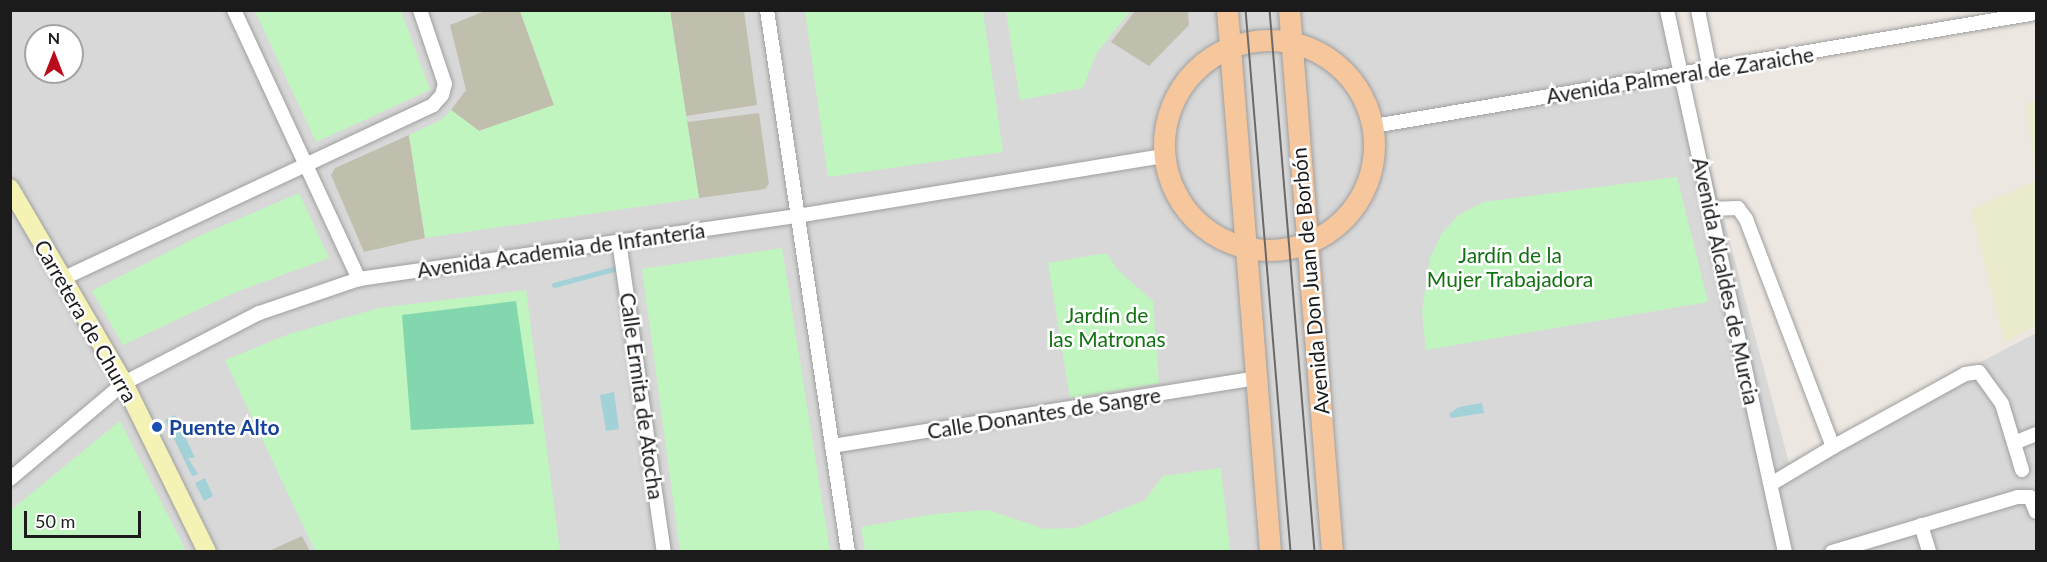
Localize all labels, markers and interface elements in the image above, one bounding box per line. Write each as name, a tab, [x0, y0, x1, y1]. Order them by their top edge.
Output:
north arrow	[24, 24, 84, 84]
text: N	[48, 28, 60, 47]
street label: Avenida Palmeral de Zaraiche	[1544, 41, 1816, 109]
street label: Avenida Don Juan de Borbón	[1286, 146, 1334, 416]
street label: Avenida Alcaldes de Murcia	[1687, 155, 1765, 407]
street label: Avenida Academia de Infantería	[415, 217, 707, 283]
street label: Carretera de Churra	[29, 235, 143, 407]
park label: Jardín de la Mujer Trabajadora	[1426, 242, 1594, 292]
street label: Calle Ermita de Atocha	[615, 291, 669, 501]
park label: Jardín de las Matronas	[1048, 302, 1166, 352]
street label: Calle Donantes de Sangre	[925, 382, 1163, 444]
place label: Puente Alto	[169, 414, 280, 440]
marker: Puente Alto	[150, 420, 164, 434]
scale bar	[27, 499, 144, 537]
text: 50 m	[35, 510, 75, 532]

